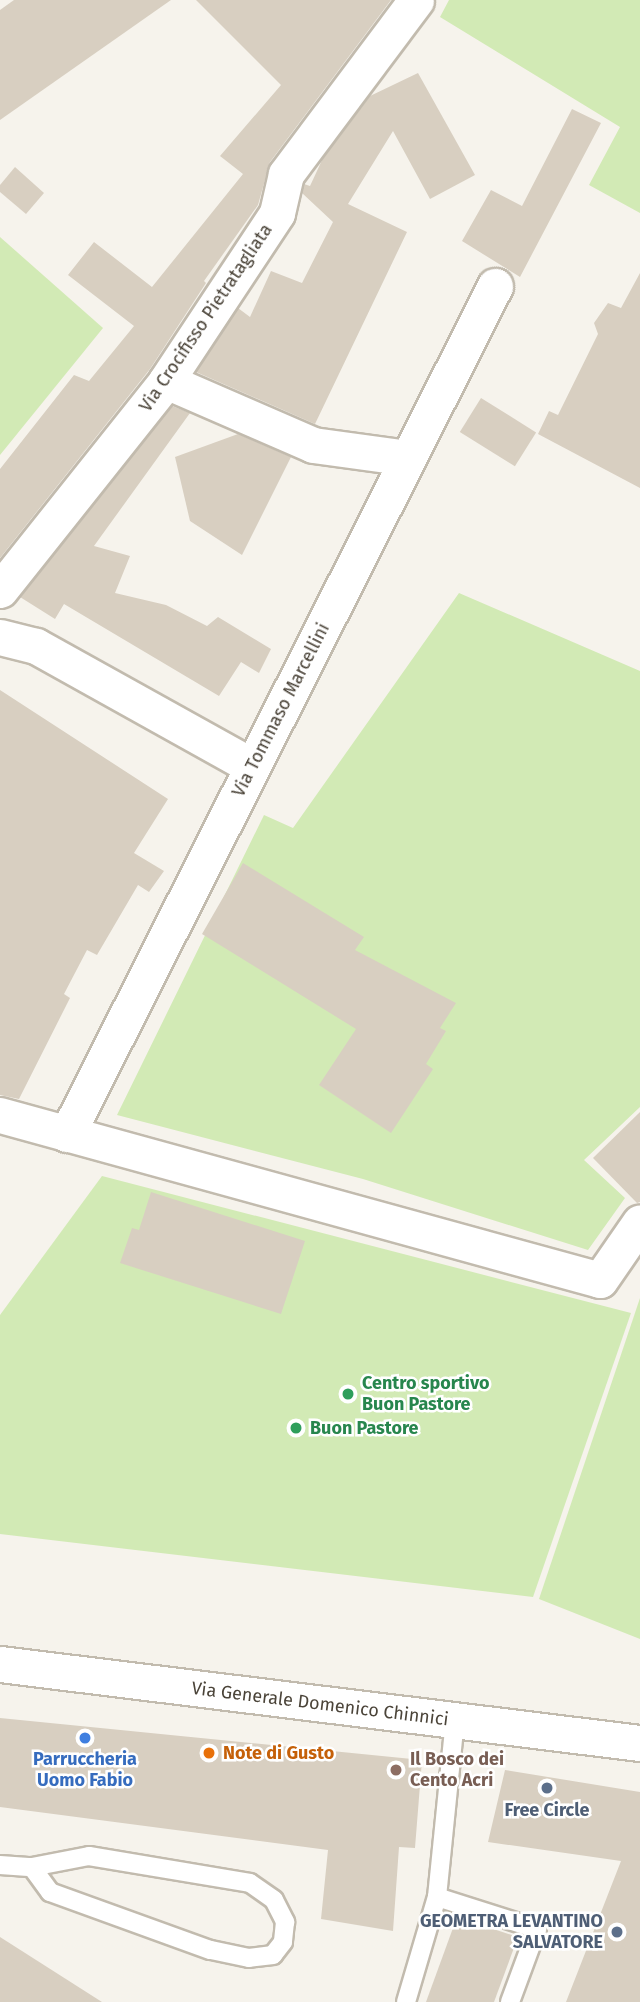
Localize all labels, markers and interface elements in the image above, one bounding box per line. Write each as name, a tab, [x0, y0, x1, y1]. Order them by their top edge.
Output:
street label: Via Crocifisso Pietratagliata	[135, 220, 277, 416]
street label: Via Tommaso Marcellini	[228, 620, 334, 800]
place label: Centro sportivo Buon Pastore	[362, 1373, 490, 1416]
marker: Centro sportivo Buon Pastore	[340, 1386, 356, 1402]
place label: Buon Pastore	[310, 1417, 419, 1439]
marker: Buon Pastore	[288, 1420, 304, 1436]
street label: Via Generale Domenico Chinnici	[190, 1678, 450, 1730]
marker: Parruccheria Uomo Fabio	[77, 1730, 93, 1746]
place label: Note di Gusto	[223, 1742, 334, 1764]
marker: Note di Gusto	[201, 1745, 217, 1761]
place label: Parruccheria Uomo Fabio	[33, 1749, 137, 1792]
place label: Il Bosco dei Cento Acri	[410, 1749, 504, 1792]
marker: Il Bosco dei Cento Acri	[388, 1762, 404, 1778]
marker: Free Circle	[539, 1780, 555, 1796]
place label: Free Circle	[505, 1799, 589, 1821]
place label: GEOMETRA LEVANTINO SALVATORE	[420, 1911, 603, 1954]
marker: GEOMETRA LEVANTINO SALVATORE	[609, 1924, 625, 1940]

